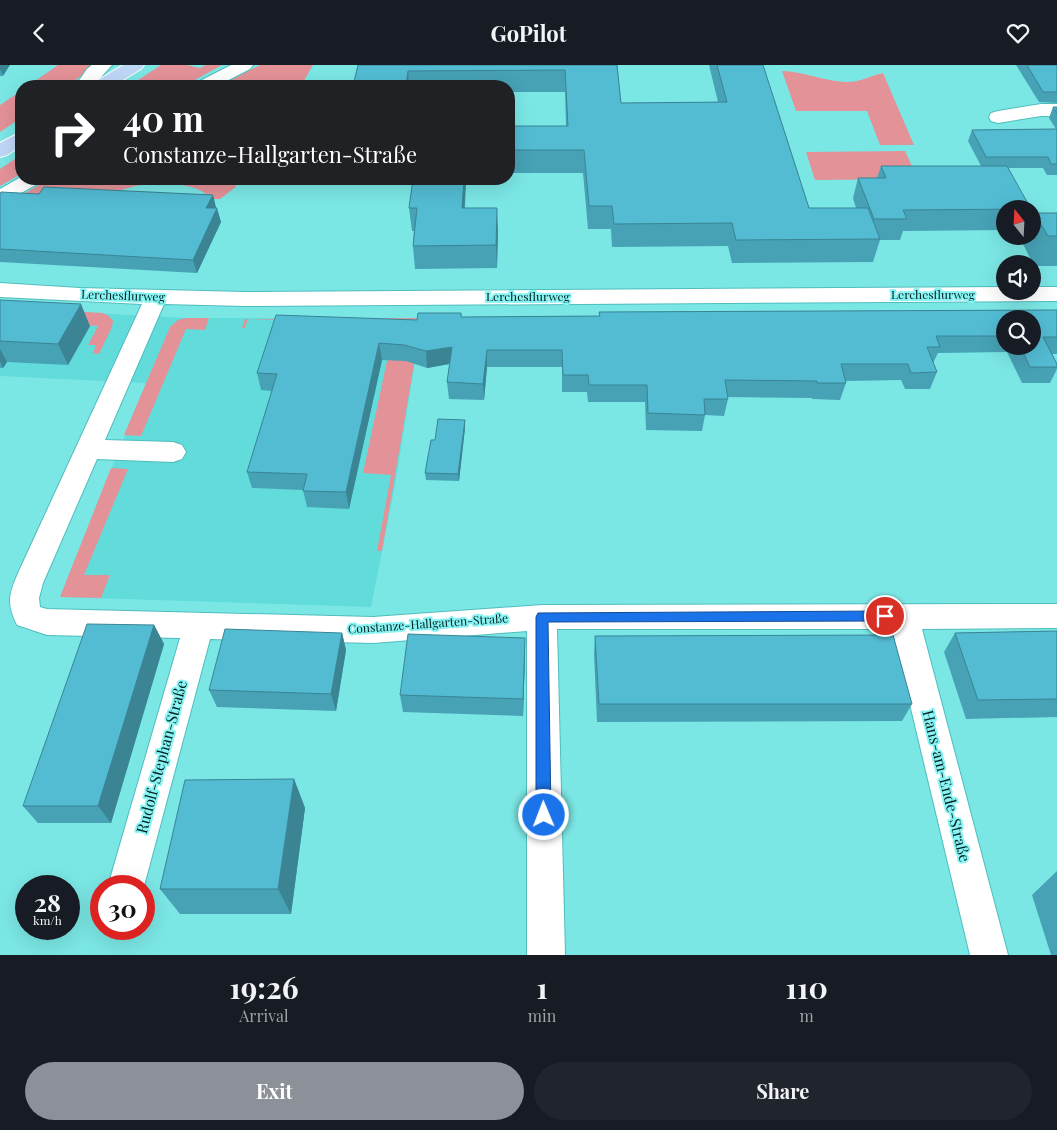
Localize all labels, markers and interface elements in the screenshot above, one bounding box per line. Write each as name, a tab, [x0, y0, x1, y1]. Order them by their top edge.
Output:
text: GoPilot	[490, 18, 567, 48]
icon: back	[25, 19, 53, 47]
icon: heart	[1004, 19, 1032, 47]
text: 40 m	[123, 94, 204, 141]
icon: right	[40, 100, 105, 165]
text: Constanze-Hallgarten-Straße	[123, 139, 417, 169]
north arrow	[996, 200, 1041, 245]
map controls	[996, 200, 1041, 355]
button: sound	[996, 255, 1041, 300]
street label: Lerchesflurweg	[81, 286, 166, 304]
street label: Lerchesflurweg	[891, 286, 976, 302]
street label: Lerchesflurweg	[486, 288, 571, 304]
button: search	[996, 310, 1041, 355]
pin	[864, 595, 906, 637]
icon: arrive	[871, 602, 899, 630]
street label: Constanze-Hallgarten-Straße	[347, 609, 508, 637]
street label: Rudolf-Stephan-Straße	[131, 678, 191, 836]
street label: Hans-am-Ende-Straße	[918, 708, 976, 864]
position arrow	[517, 788, 569, 840]
speed limit sign: 30	[90, 875, 155, 940]
text: 28	[34, 885, 61, 918]
text: km/h	[33, 912, 62, 928]
text: 19:26	[229, 967, 299, 1007]
text: 1	[536, 967, 548, 1007]
text: 110	[785, 967, 828, 1007]
text: Arrival	[239, 1005, 289, 1026]
text: min	[528, 1005, 556, 1026]
text: m	[799, 1005, 814, 1026]
button: Exit	[25, 1062, 524, 1120]
button: Share	[534, 1062, 1032, 1120]

